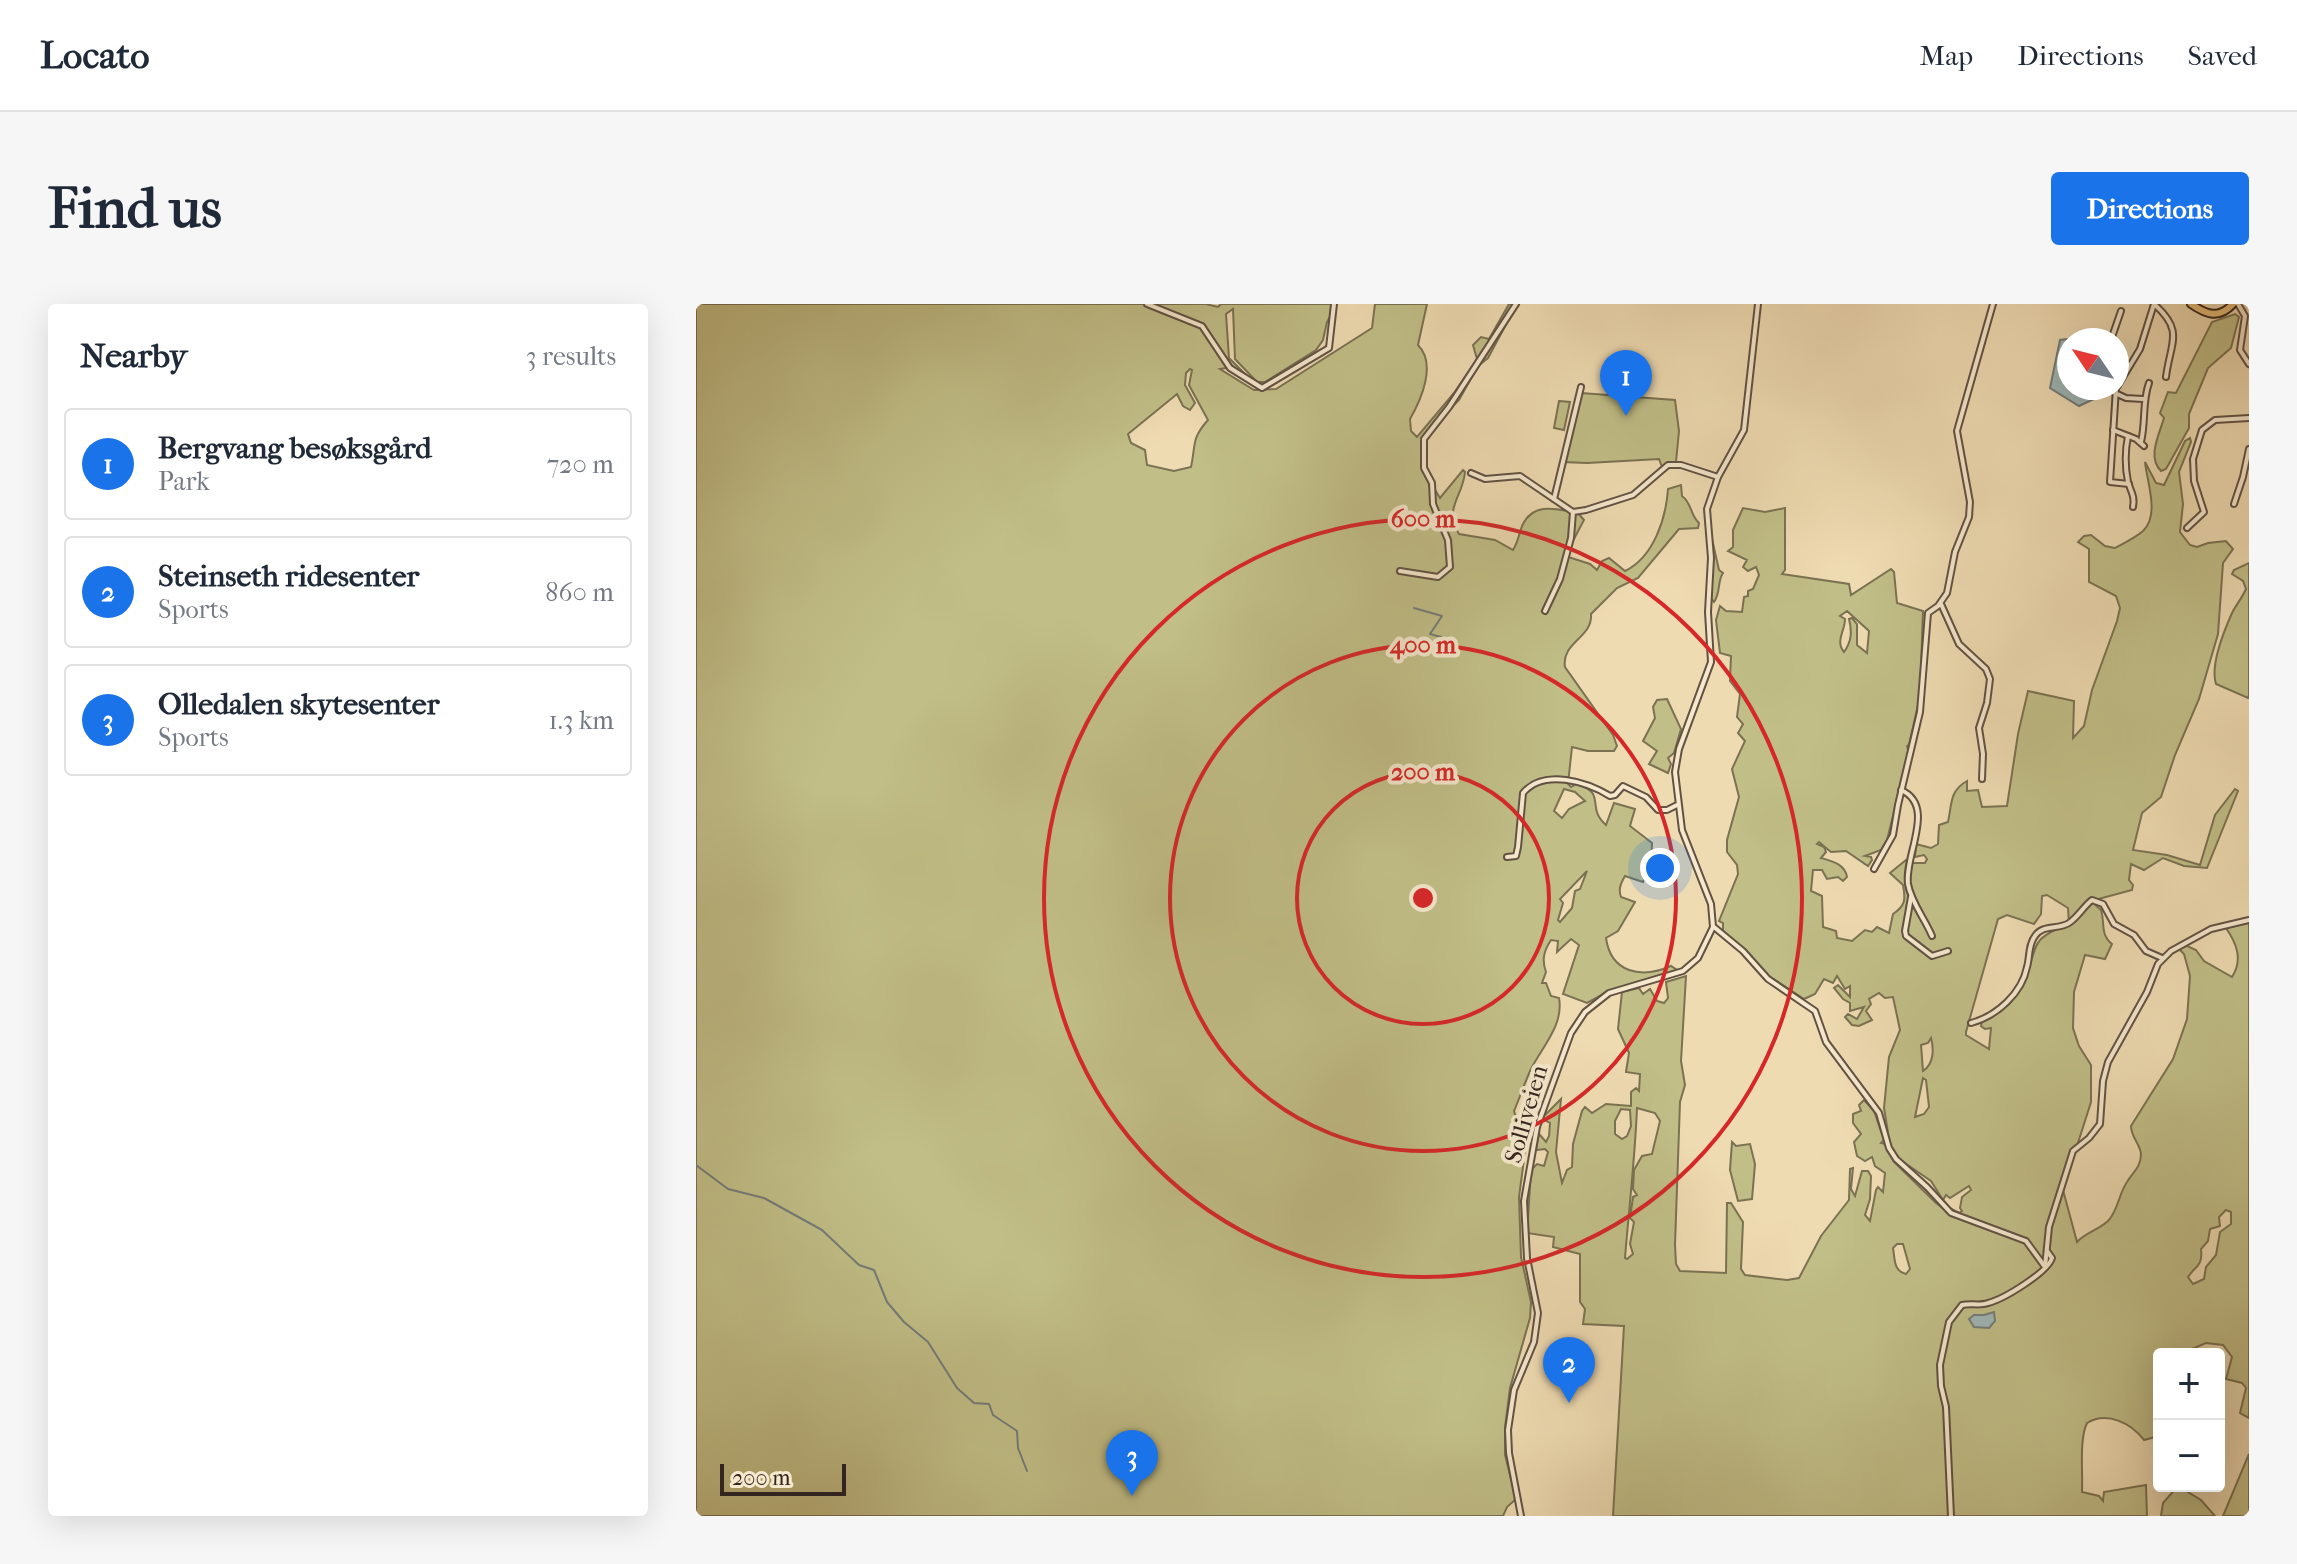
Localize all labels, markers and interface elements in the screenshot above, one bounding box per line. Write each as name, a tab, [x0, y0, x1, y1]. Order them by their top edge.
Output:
text: Locato	[40, 33, 150, 78]
text: Map	[1920, 39, 1973, 72]
text: Directions	[2017, 39, 2144, 72]
text: Saved	[2188, 39, 2257, 72]
button: Directions	[2051, 172, 2249, 245]
text: Find us	[48, 176, 222, 241]
north arrow	[2057, 328, 2129, 400]
text: Nearby	[80, 336, 187, 376]
text: 3 results	[526, 341, 616, 372]
pin: 1	[1600, 350, 1652, 416]
text: Bergvang besøksgård	[158, 431, 431, 466]
text: 1	[103, 449, 113, 480]
text: 720 m	[547, 449, 614, 480]
text: Park	[158, 466, 210, 497]
text: 600 m	[1391, 505, 1456, 533]
text: Steinseth ridesenter	[158, 559, 419, 594]
text: 2	[101, 577, 115, 608]
text: 860 m	[545, 577, 614, 608]
text: Sports	[158, 594, 229, 625]
text: 400 m	[1389, 631, 1457, 660]
text: Olledalen skytesenter	[158, 687, 439, 722]
text: 3	[103, 705, 113, 736]
text: 1.3 km	[548, 705, 614, 736]
text: Sports	[158, 722, 229, 753]
text: 200 m	[1391, 758, 1456, 786]
your location	[1640, 848, 1680, 888]
centre of rings	[1409, 884, 1437, 912]
street label: Solliveien	[1499, 1062, 1553, 1166]
pin: 2	[1543, 1337, 1595, 1403]
map controls	[2153, 1348, 2225, 1492]
button: +	[2153, 1348, 2225, 1420]
button: −	[2153, 1420, 2225, 1492]
pin: 3	[1106, 1430, 1158, 1496]
scale bar	[720, 1460, 846, 1496]
text: 200 m	[732, 1465, 791, 1491]

